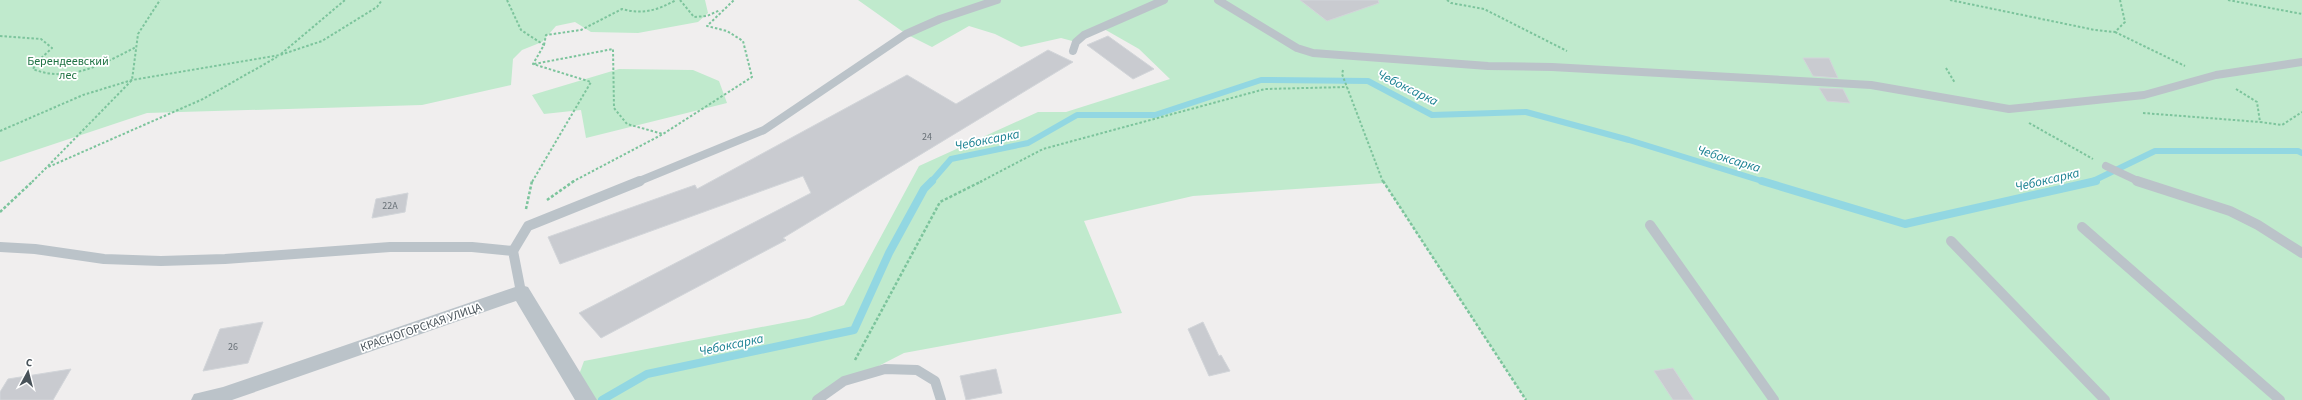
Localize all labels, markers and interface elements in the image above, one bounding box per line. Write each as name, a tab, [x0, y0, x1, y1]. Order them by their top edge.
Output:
park label: Берендеевский лес	[27, 53, 109, 84]
water label: Чебоксарка	[1374, 65, 1441, 110]
water label: Чебоксарка	[953, 125, 1021, 155]
house number: 24	[922, 130, 932, 144]
water label: Чебоксарка	[1695, 141, 1763, 177]
water label: Чебоксарка	[2013, 164, 2081, 196]
house number: 22А	[382, 199, 398, 213]
street label: КРАСНОГОРСКАЯ УЛИЦА	[358, 299, 485, 356]
water label: Чебоксарка	[697, 329, 765, 361]
house number: 26	[228, 340, 238, 354]
north arrow	[8, 352, 48, 392]
text: С	[25, 355, 34, 370]

